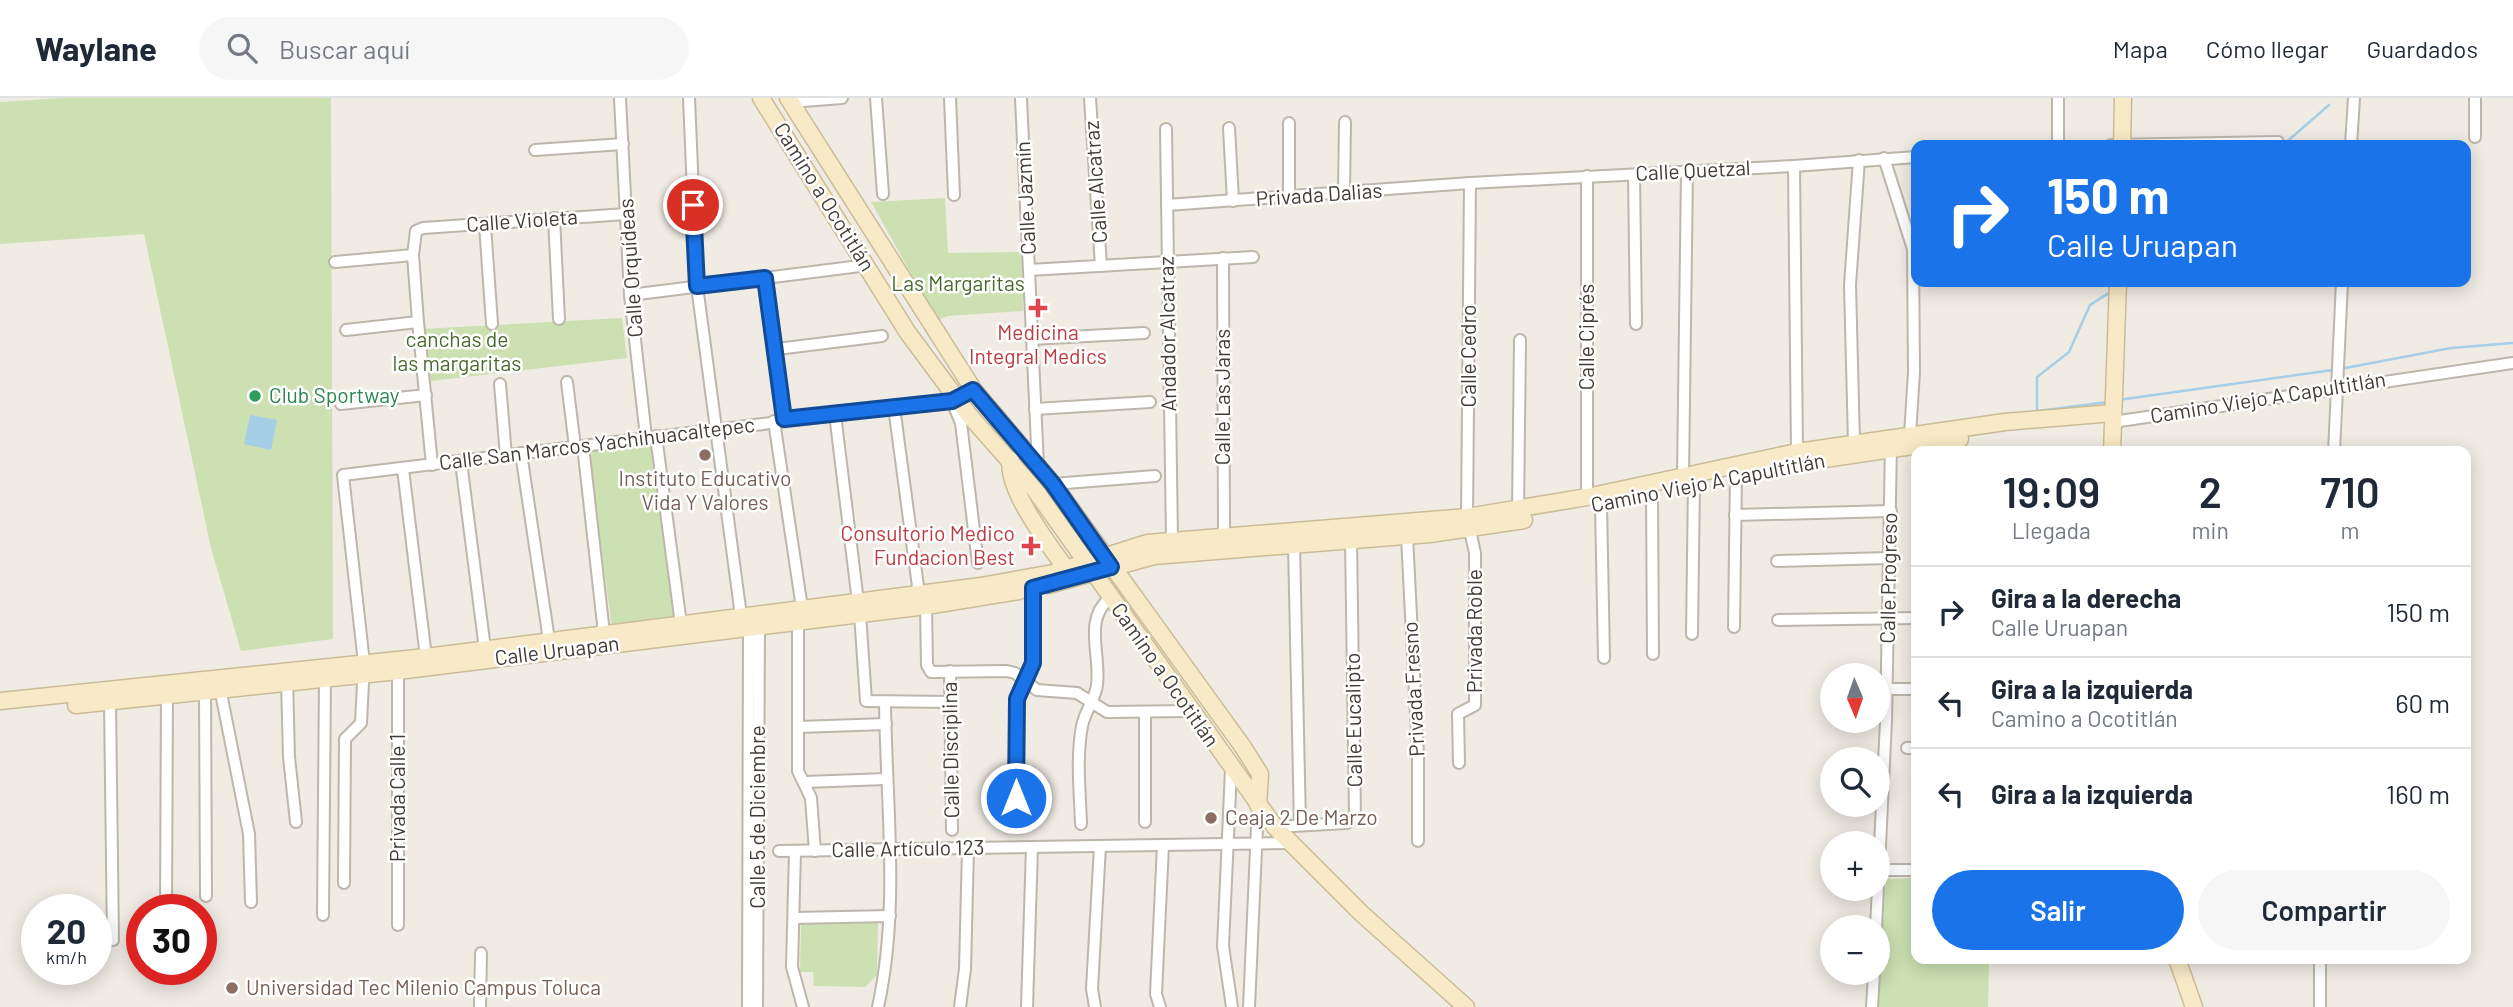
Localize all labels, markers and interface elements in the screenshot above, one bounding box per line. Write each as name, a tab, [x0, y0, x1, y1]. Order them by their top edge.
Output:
search box	[199, 17, 689, 80]
text: Waylane	[35, 28, 157, 68]
icon: search	[223, 29, 261, 67]
text: Buscar aquí	[279, 33, 410, 64]
text: Mapa	[2113, 34, 2168, 63]
text: Cómo llegar	[2206, 34, 2328, 63]
text: Guardados	[2366, 34, 2478, 63]
street label: Camino a Ocotitlán	[769, 117, 881, 275]
street label: Calle Alcatraz	[1078, 120, 1111, 244]
street label: Calle Jazmín	[1009, 141, 1040, 256]
street label: Calle Quetzal	[1635, 154, 1751, 185]
text: 150 m	[2047, 165, 2169, 224]
icon: right	[1932, 168, 2023, 259]
pin	[663, 175, 723, 235]
street label: Privada Dalias	[1255, 177, 1383, 210]
icon: arrive	[674, 186, 712, 224]
street label: Calle Orquídeas	[612, 198, 647, 339]
street label: Calle Violeta	[465, 203, 579, 236]
text: Calle Uruapan	[2047, 225, 2238, 263]
street label: Andador Alcatraz	[1153, 256, 1180, 412]
park label: Las Margaritas	[891, 270, 1025, 295]
street label: Calle Ciprés	[1573, 284, 1598, 390]
marker: Medicina Integral Medics	[1028, 298, 1048, 318]
street label: Calle Cedro	[1455, 305, 1480, 407]
place label: Medicina Integral Medics	[969, 319, 1107, 368]
park label: canchas de las margaritas	[393, 326, 521, 375]
street label: Calle Las Jaras	[1209, 329, 1234, 465]
street label: Camino Viejo A Capultitlán	[2148, 366, 2387, 427]
place label: Club Sportway	[269, 382, 400, 407]
marker: Club Sportway	[247, 388, 263, 404]
street label: Calle San Marcos Yachihuacaltepec	[438, 411, 756, 474]
marker: Instituto Educativo Vida Y Valores	[697, 447, 713, 463]
street label: Camino Viejo A Capultitlán	[1588, 447, 1827, 517]
place label: Instituto Educativo Vida Y Valores	[619, 465, 791, 514]
text: 19:09	[2002, 466, 2100, 516]
text: 2	[2199, 466, 2222, 516]
text: 710	[2320, 466, 2380, 516]
street label: Calle Progreso	[1874, 512, 1901, 644]
text: Llegada	[2012, 516, 2091, 544]
text: min	[2192, 516, 2229, 544]
text: m	[2340, 516, 2359, 544]
place label: Consultorio Medico Fundacion Best	[841, 520, 1015, 569]
marker: Consultorio Medico Fundacion Best	[1021, 536, 1041, 556]
street label: Privada Roble	[1461, 569, 1486, 693]
text: Gira a la derecha	[1991, 582, 2181, 613]
icon: right	[1932, 593, 1970, 631]
text: 150 m	[2386, 596, 2450, 627]
street label: Camino a Ocotitlán	[1107, 597, 1225, 751]
text: Calle Uruapan	[1991, 613, 2128, 641]
street label: Privada Fresno	[1396, 621, 1429, 757]
street label: Calle Uruapan	[493, 629, 621, 670]
street label: Calle Eucalipto	[1339, 653, 1366, 788]
north arrow	[1820, 663, 1890, 733]
map controls	[1820, 663, 1890, 985]
text: Gira a la izquierda	[1991, 673, 2193, 704]
street label: Calle Disciplina	[936, 681, 963, 819]
icon: left	[1932, 684, 1970, 722]
text: 60 m	[2395, 687, 2450, 718]
text: Camino a Ocotitlán	[1991, 704, 2178, 732]
street label: Calle 5 de Diciembre	[744, 725, 769, 909]
street label: Privada Calle 1	[384, 734, 409, 862]
button: search	[1820, 747, 1890, 817]
position arrow	[979, 761, 1053, 835]
icon: left	[1932, 775, 1970, 813]
text: Gira a la izquierda	[1991, 778, 2193, 809]
text: 160 m	[2386, 778, 2450, 809]
place label: Ceaja 2 De Marzo	[1225, 804, 1378, 829]
marker: Ceaja 2 De Marzo	[1203, 810, 1219, 826]
button: +	[1820, 831, 1890, 901]
street label: Calle Artículo 123	[831, 834, 985, 861]
button: Salir	[1932, 870, 2184, 950]
button: Compartir	[2198, 870, 2450, 950]
speed limit sign: 30	[126, 894, 217, 985]
text: 20	[47, 909, 86, 951]
button: −	[1820, 915, 1890, 985]
text: km/h	[46, 946, 87, 968]
place label: Universidad Tec Milenio Campus Toluca	[246, 974, 601, 999]
marker: Universidad Tec Milenio Campus Toluca	[224, 980, 240, 996]

